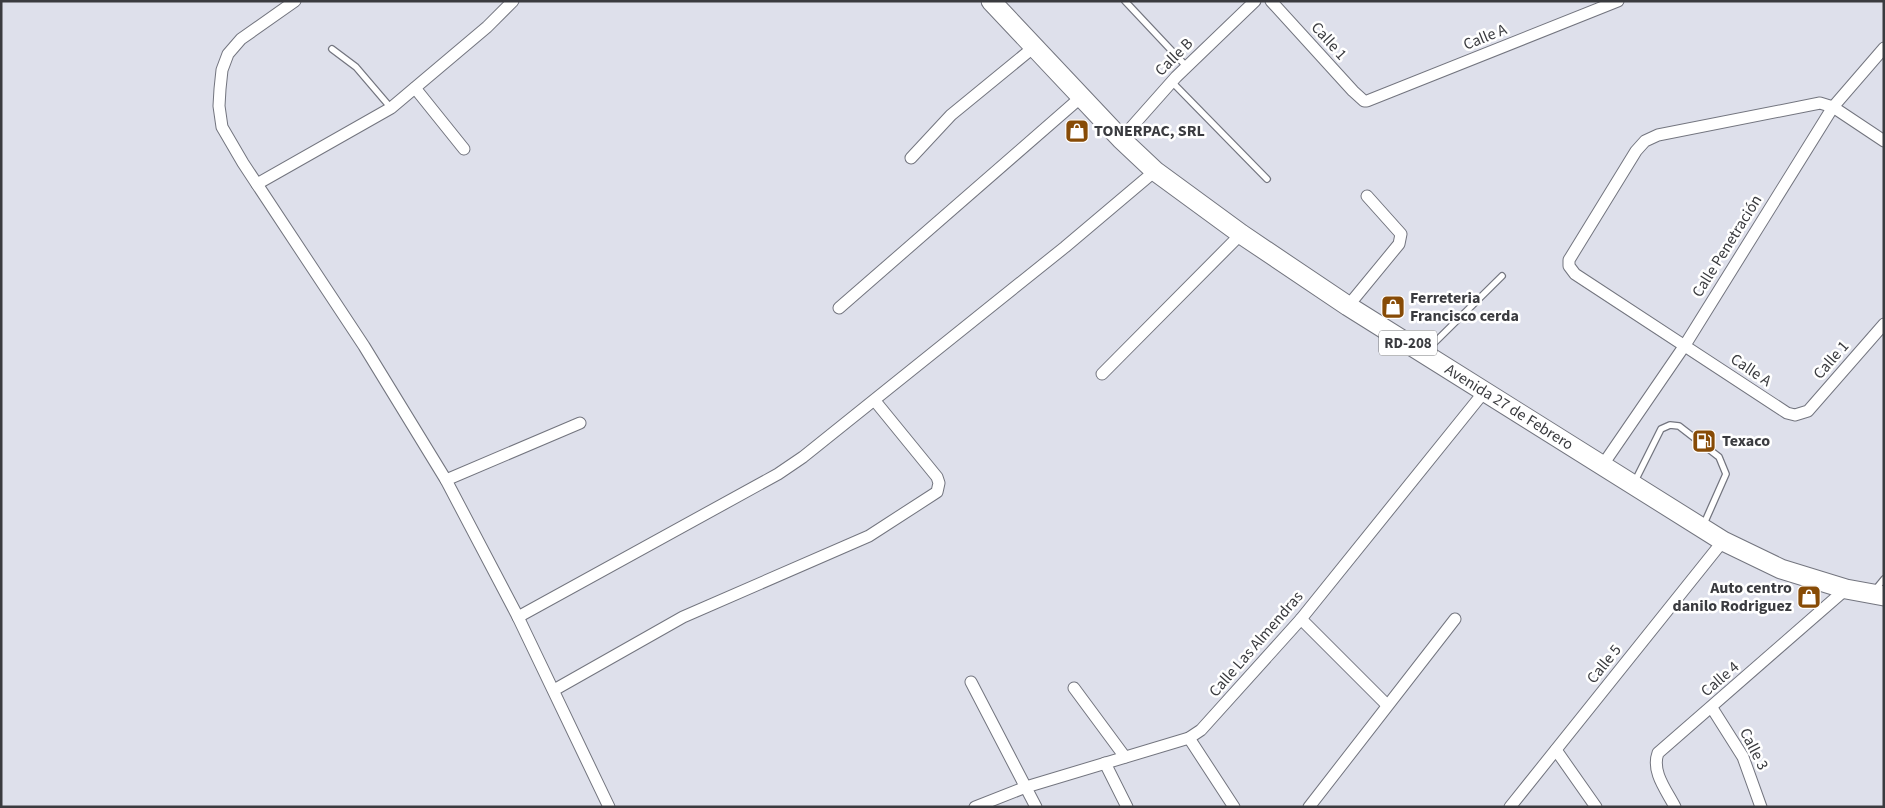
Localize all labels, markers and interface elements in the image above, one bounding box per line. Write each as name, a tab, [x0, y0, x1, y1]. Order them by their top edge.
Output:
street label: Calle 1	[1306, 17, 1352, 65]
street label: Calle A	[1460, 18, 1510, 56]
street label: Calle B	[1150, 33, 1198, 81]
shop icon: TONERPAC, SRL	[1064, 118, 1090, 144]
place label: TONERPAC, SRL	[1094, 120, 1205, 142]
street label: Calle Penetración	[1687, 191, 1767, 301]
place label: Ferreteria Francisco cerda	[1410, 287, 1519, 327]
shop icon: Ferreteria Francisco cerda	[1380, 294, 1406, 320]
road number: RD-208	[1379, 330, 1437, 356]
street label: Calle 1	[1808, 336, 1854, 384]
street label: Calle A	[1726, 348, 1776, 392]
street label: Avenida 27 de Febrero	[1441, 358, 1578, 456]
fuel station icon: Texaco	[1691, 428, 1717, 454]
place label: Texaco	[1722, 430, 1770, 452]
place label: Auto centro danilo Rodriguez	[1673, 577, 1792, 617]
shop icon: Auto centro danilo Rodriguez	[1796, 584, 1822, 610]
street label: Calle Las Almendras	[1204, 586, 1308, 702]
street label: Calle 5	[1581, 640, 1627, 688]
street label: Calle 4	[1696, 656, 1744, 702]
street label: Calle 3	[1734, 724, 1774, 774]

